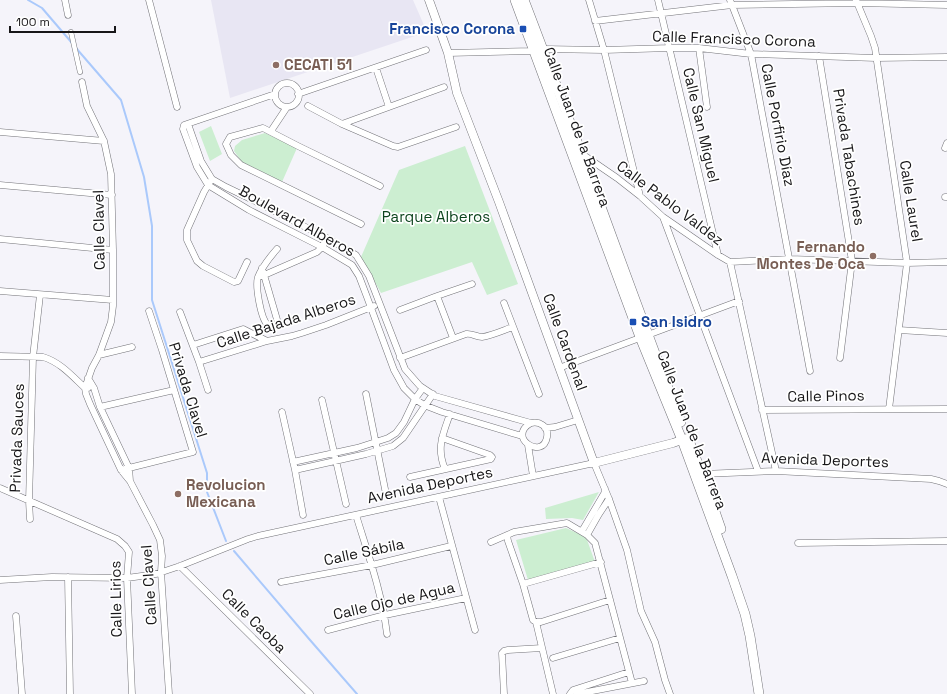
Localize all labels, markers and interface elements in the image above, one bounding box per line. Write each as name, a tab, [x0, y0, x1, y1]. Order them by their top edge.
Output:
scale bar	[10, 8, 115, 34]
text: 100 m	[16, 14, 50, 30]
place label: Francisco Corona	[389, 19, 515, 38]
marker: Francisco Corona	[518, 24, 528, 34]
street label: Calle Francisco Corona	[652, 26, 817, 51]
street label: Calle Juan de la Barrera	[540, 44, 615, 210]
place label: CECATI 51	[284, 55, 352, 74]
marker: CECATI 51	[271, 60, 281, 70]
street label: Calle Porfirio Díaz	[757, 62, 800, 188]
street label: Calle San Miguel	[679, 66, 724, 184]
street label: Privada Tabachines	[829, 87, 870, 227]
street label: Calle Pablo Valdez	[613, 156, 728, 249]
street label: Calle Laurel	[896, 159, 927, 243]
street label: Boulevard Alberos	[236, 181, 359, 260]
street label: Calle Clavel	[88, 190, 109, 270]
park label: Parque Alberos	[382, 207, 490, 226]
place label: Fernando Montes De Oca	[757, 237, 865, 273]
marker: Fernando Montes De Oca	[868, 251, 878, 261]
street label: Calle Bajada Alberos	[214, 289, 358, 352]
street label: Calle Cardenal	[539, 291, 592, 393]
place label: San Isidro	[641, 312, 712, 331]
marker: San Isidro	[628, 317, 638, 327]
street label: Privada Clavel	[165, 340, 212, 440]
street label: Calle Juan de la Barrera	[653, 348, 732, 512]
street label: Privada Sauces	[5, 383, 28, 493]
street label: Calle Pinos	[787, 385, 865, 406]
street label: Avenida Deportes	[761, 448, 889, 471]
street label: Avenida Deportes	[365, 462, 494, 507]
place label: Revolucion Mexicana	[186, 475, 266, 511]
marker: Revolucion Mexicana	[173, 489, 183, 499]
street label: Calle Sábila	[322, 534, 406, 569]
street label: Calle Clavel	[136, 544, 161, 626]
street label: Calle Lirios	[105, 560, 126, 638]
street label: Calle Ojo de Agua	[331, 577, 457, 624]
street label: Calle Caoba	[218, 584, 291, 657]

